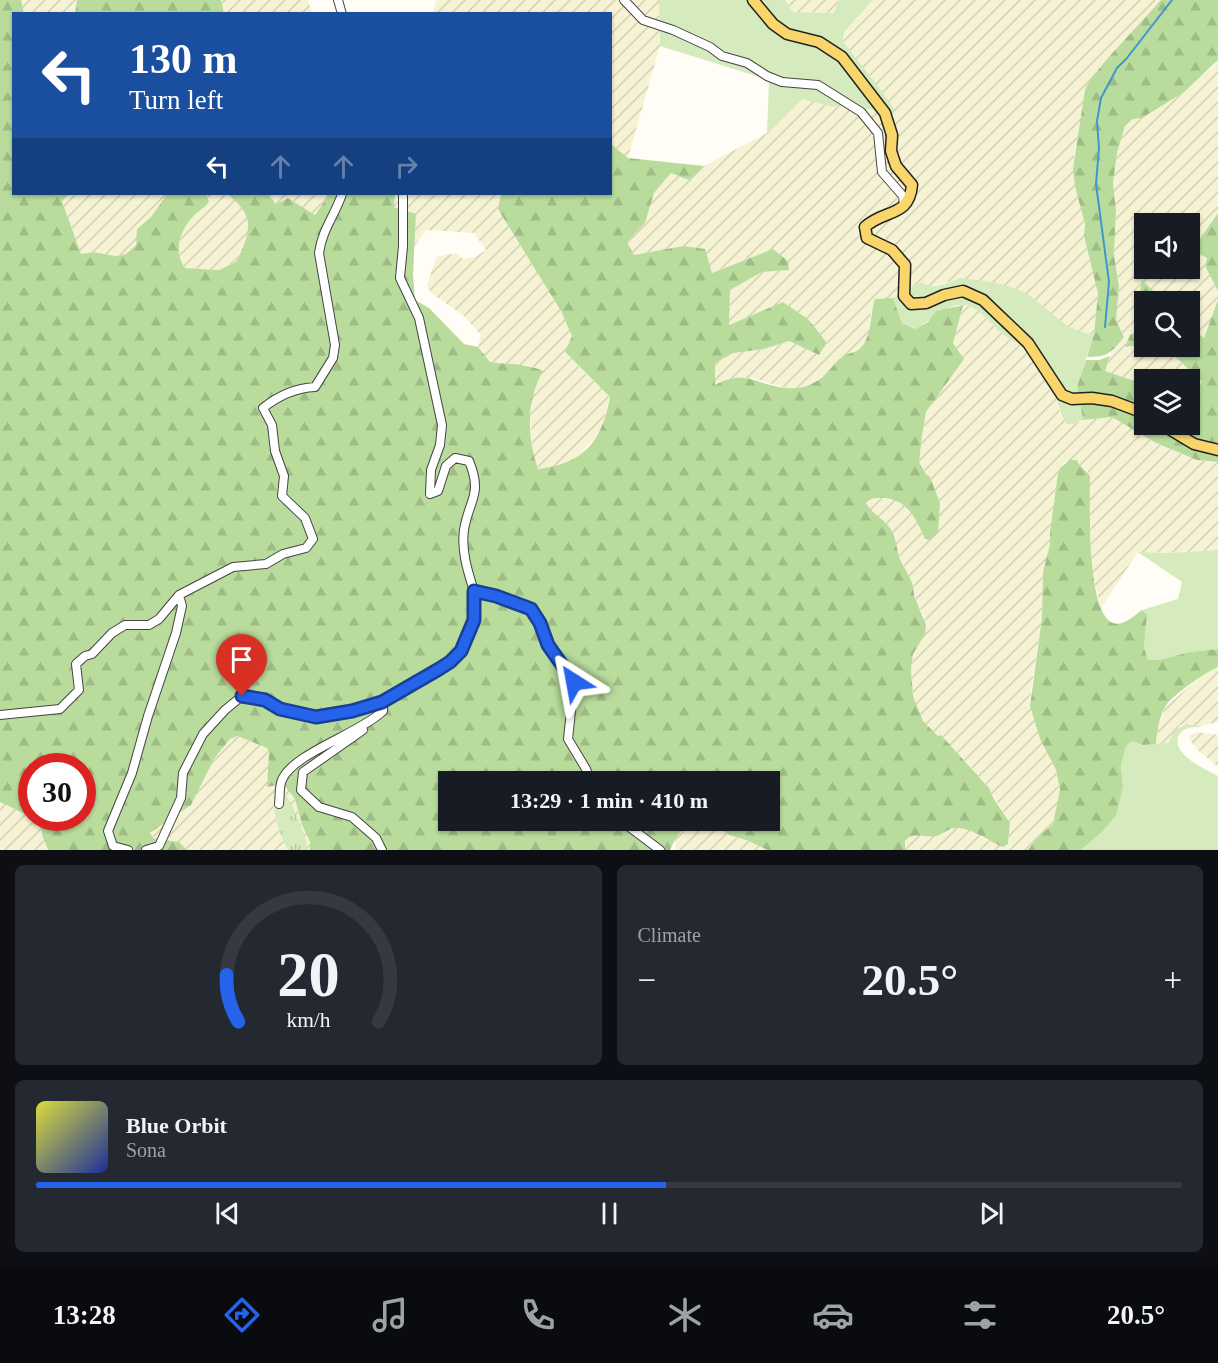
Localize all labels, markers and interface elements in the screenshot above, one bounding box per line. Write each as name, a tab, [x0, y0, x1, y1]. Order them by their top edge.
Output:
icon: left	[30, 36, 108, 114]
text: 130 m	[129, 36, 238, 82]
text: Turn left	[129, 85, 223, 115]
icon: left	[201, 150, 234, 183]
icon: ahead	[264, 150, 297, 183]
icon: ahead	[327, 150, 360, 183]
icon: right	[390, 150, 423, 183]
map controls	[1134, 213, 1200, 435]
button: sound	[1134, 213, 1200, 279]
button: search	[1134, 291, 1200, 357]
button: layers	[1134, 369, 1200, 435]
pin	[216, 634, 267, 696]
icon: arrive	[225, 643, 258, 676]
position arrow	[542, 650, 606, 714]
speed limit sign: 30	[18, 753, 96, 831]
text: 13:29 · 1 min · 410 m	[510, 788, 708, 813]
text: Climate	[638, 924, 701, 946]
text: 20	[277, 940, 339, 1009]
text: 20.5°	[861, 955, 958, 1005]
text: −	[638, 962, 656, 998]
text: +	[1163, 962, 1182, 998]
text: km/h	[286, 1008, 331, 1032]
text: Blue Orbit	[126, 1113, 227, 1138]
text: Sona	[126, 1139, 166, 1161]
icon: previous	[211, 1197, 244, 1230]
icon: pause	[593, 1197, 626, 1230]
icon: next	[975, 1197, 1008, 1230]
icon: directions	[221, 1294, 263, 1336]
icon: music	[369, 1294, 411, 1336]
icon: phone	[517, 1294, 559, 1336]
icon: climate	[664, 1294, 706, 1336]
icon: car	[812, 1294, 854, 1336]
icon: filters	[959, 1294, 1001, 1336]
text: 13:28	[53, 1300, 116, 1330]
text: 20.5°	[1107, 1300, 1165, 1330]

